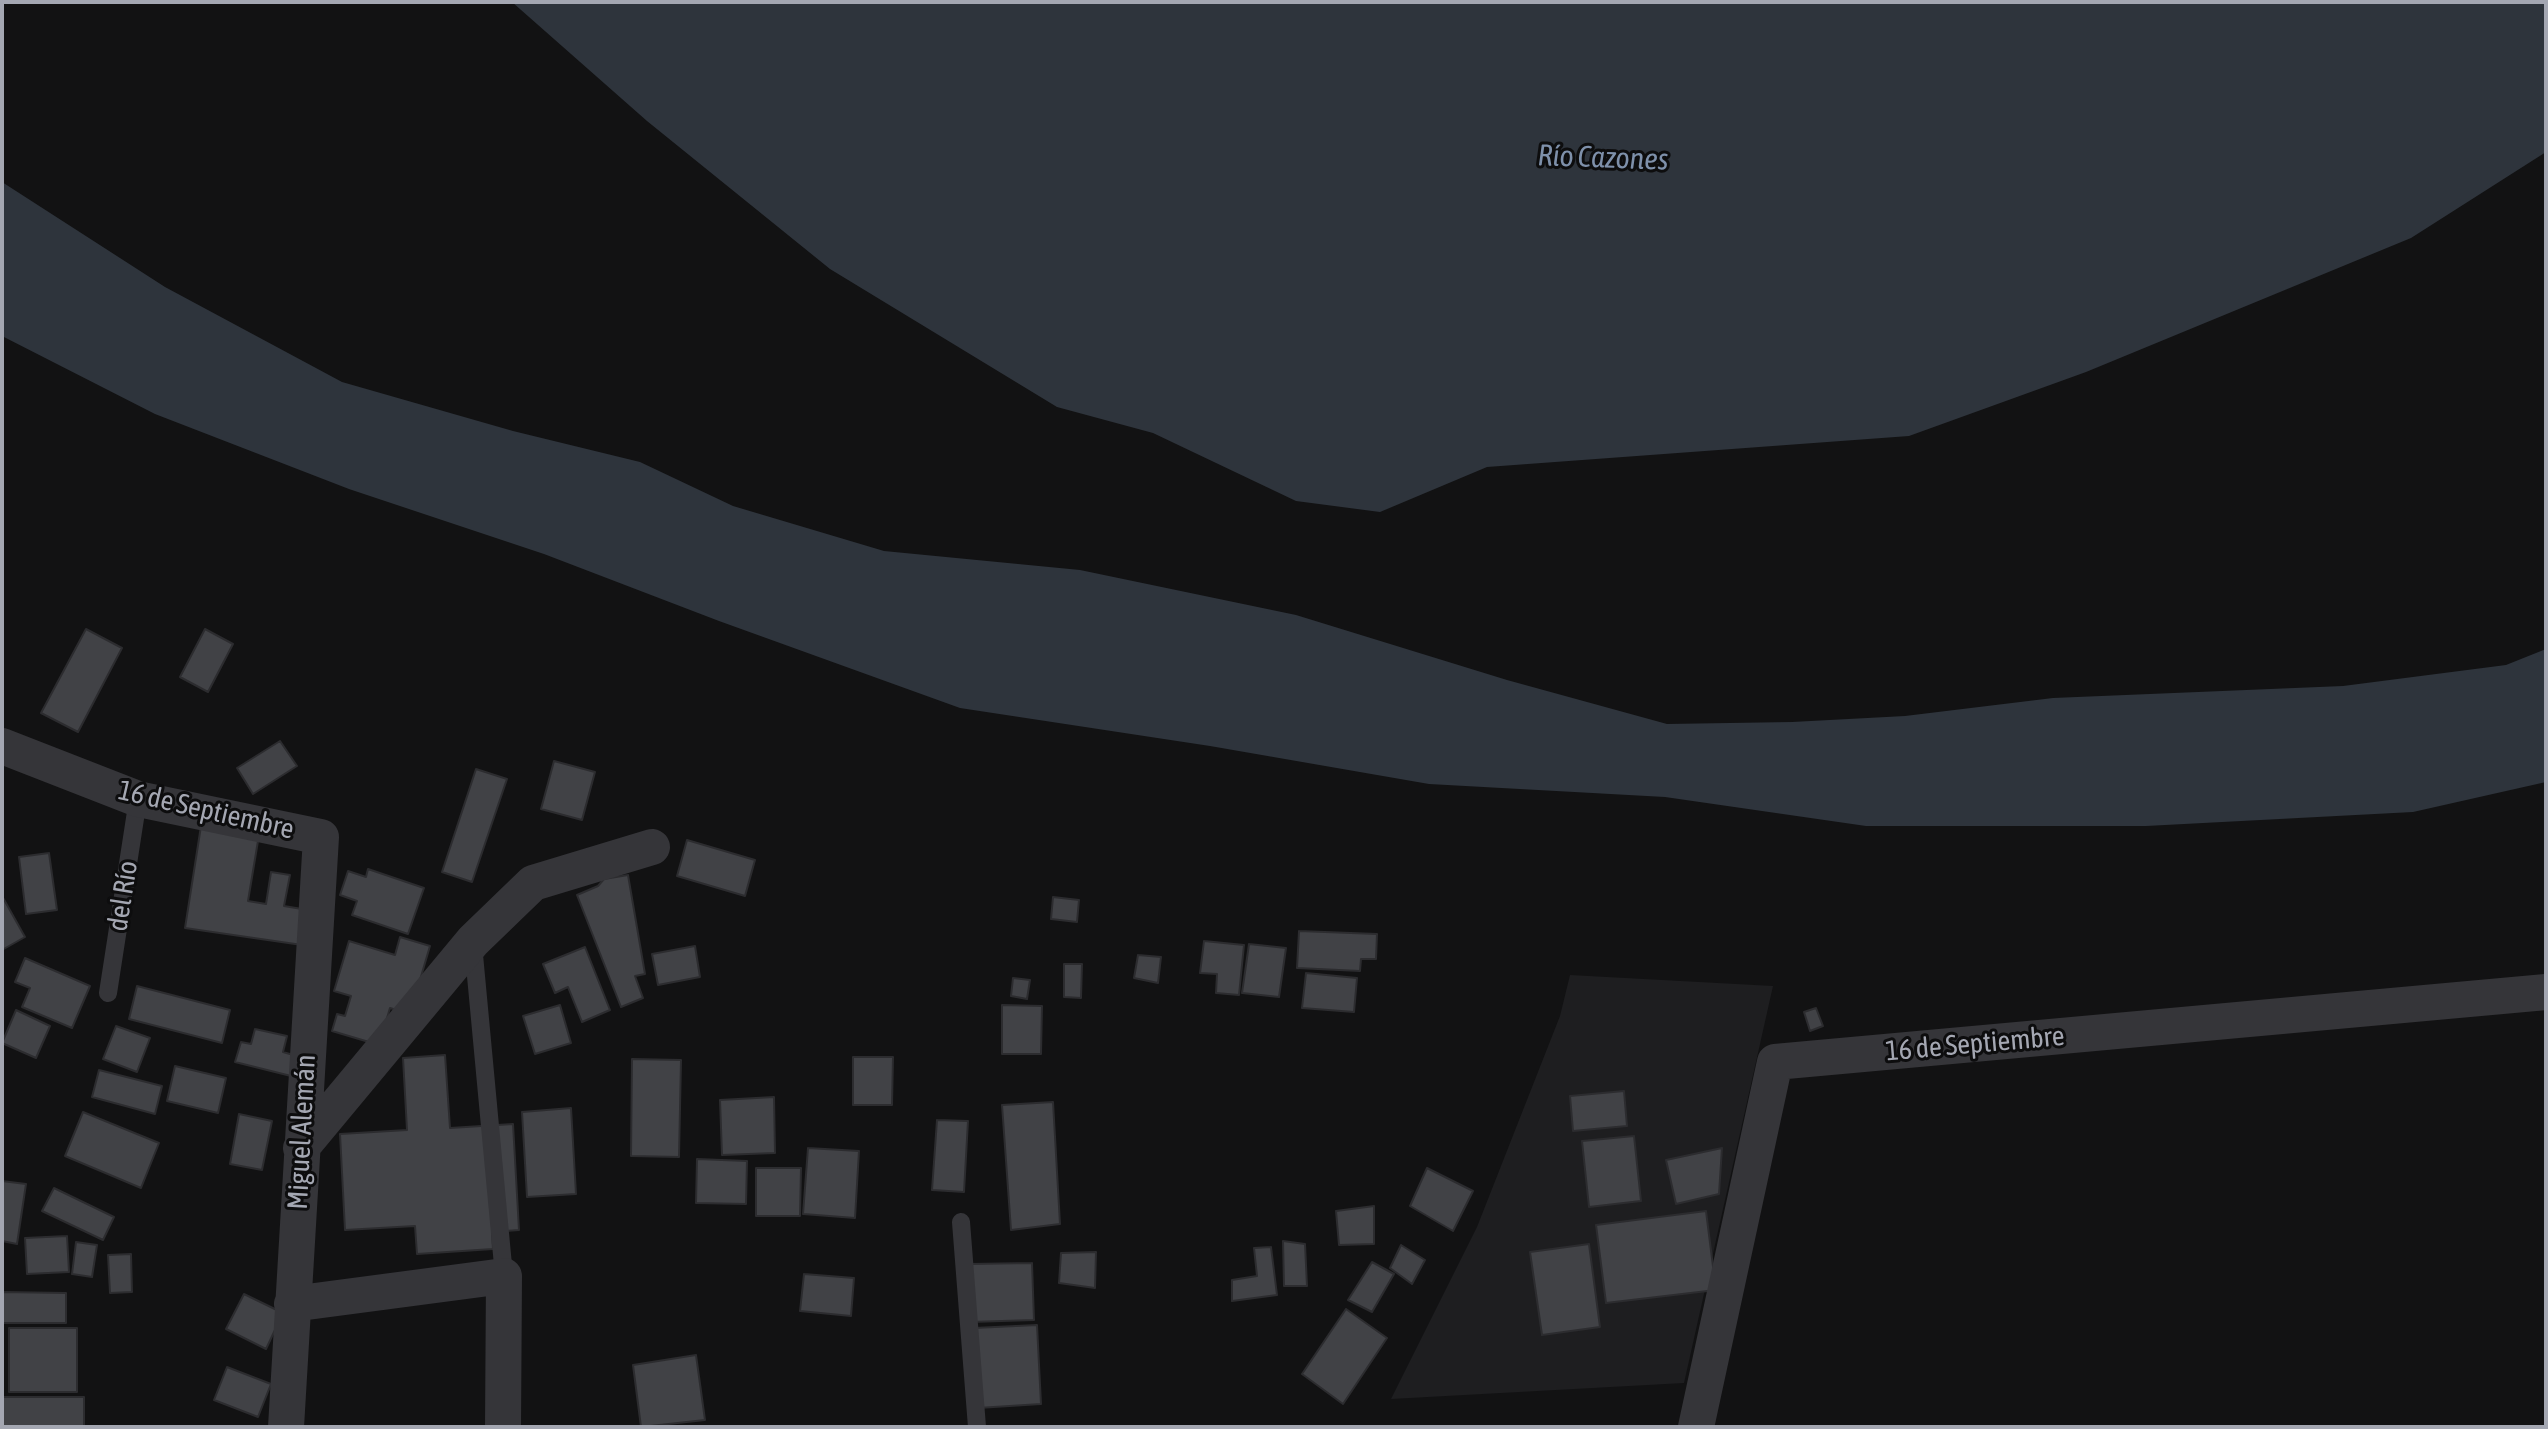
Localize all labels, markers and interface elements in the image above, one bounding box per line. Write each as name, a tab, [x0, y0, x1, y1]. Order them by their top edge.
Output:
water label: Río Cazones	[1537, 138, 1669, 178]
street label: 16 de Septiembre	[115, 773, 297, 847]
street label: del Río	[101, 858, 145, 934]
street label: 16 de Septiembre	[1884, 1019, 2066, 1069]
street label: Miguel Alemán	[281, 1054, 323, 1210]

